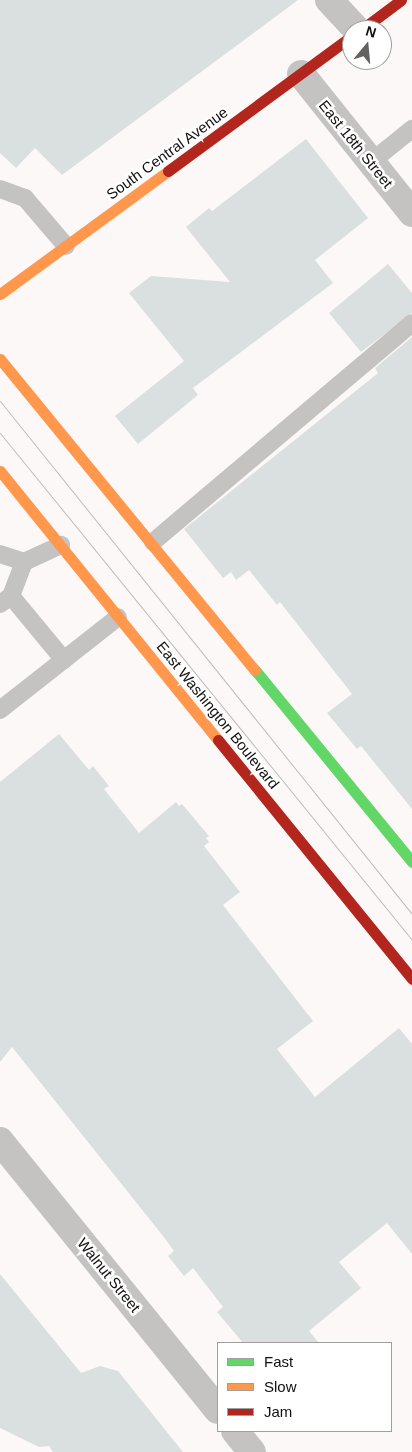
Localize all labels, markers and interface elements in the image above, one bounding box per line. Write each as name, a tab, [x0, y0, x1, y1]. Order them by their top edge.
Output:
north arrow	[342, 20, 392, 70]
text: N	[364, 22, 378, 41]
street label: East 18th Street	[315, 97, 397, 191]
street label: South Central Avenue	[102, 103, 232, 203]
street label: East Washington Boulevard	[153, 638, 283, 792]
street label: Walnut Street	[74, 1234, 144, 1316]
legend	[217, 1342, 392, 1432]
text: Fast	[264, 1353, 293, 1370]
text: Slow	[264, 1378, 297, 1395]
text: Jam	[264, 1403, 292, 1420]

